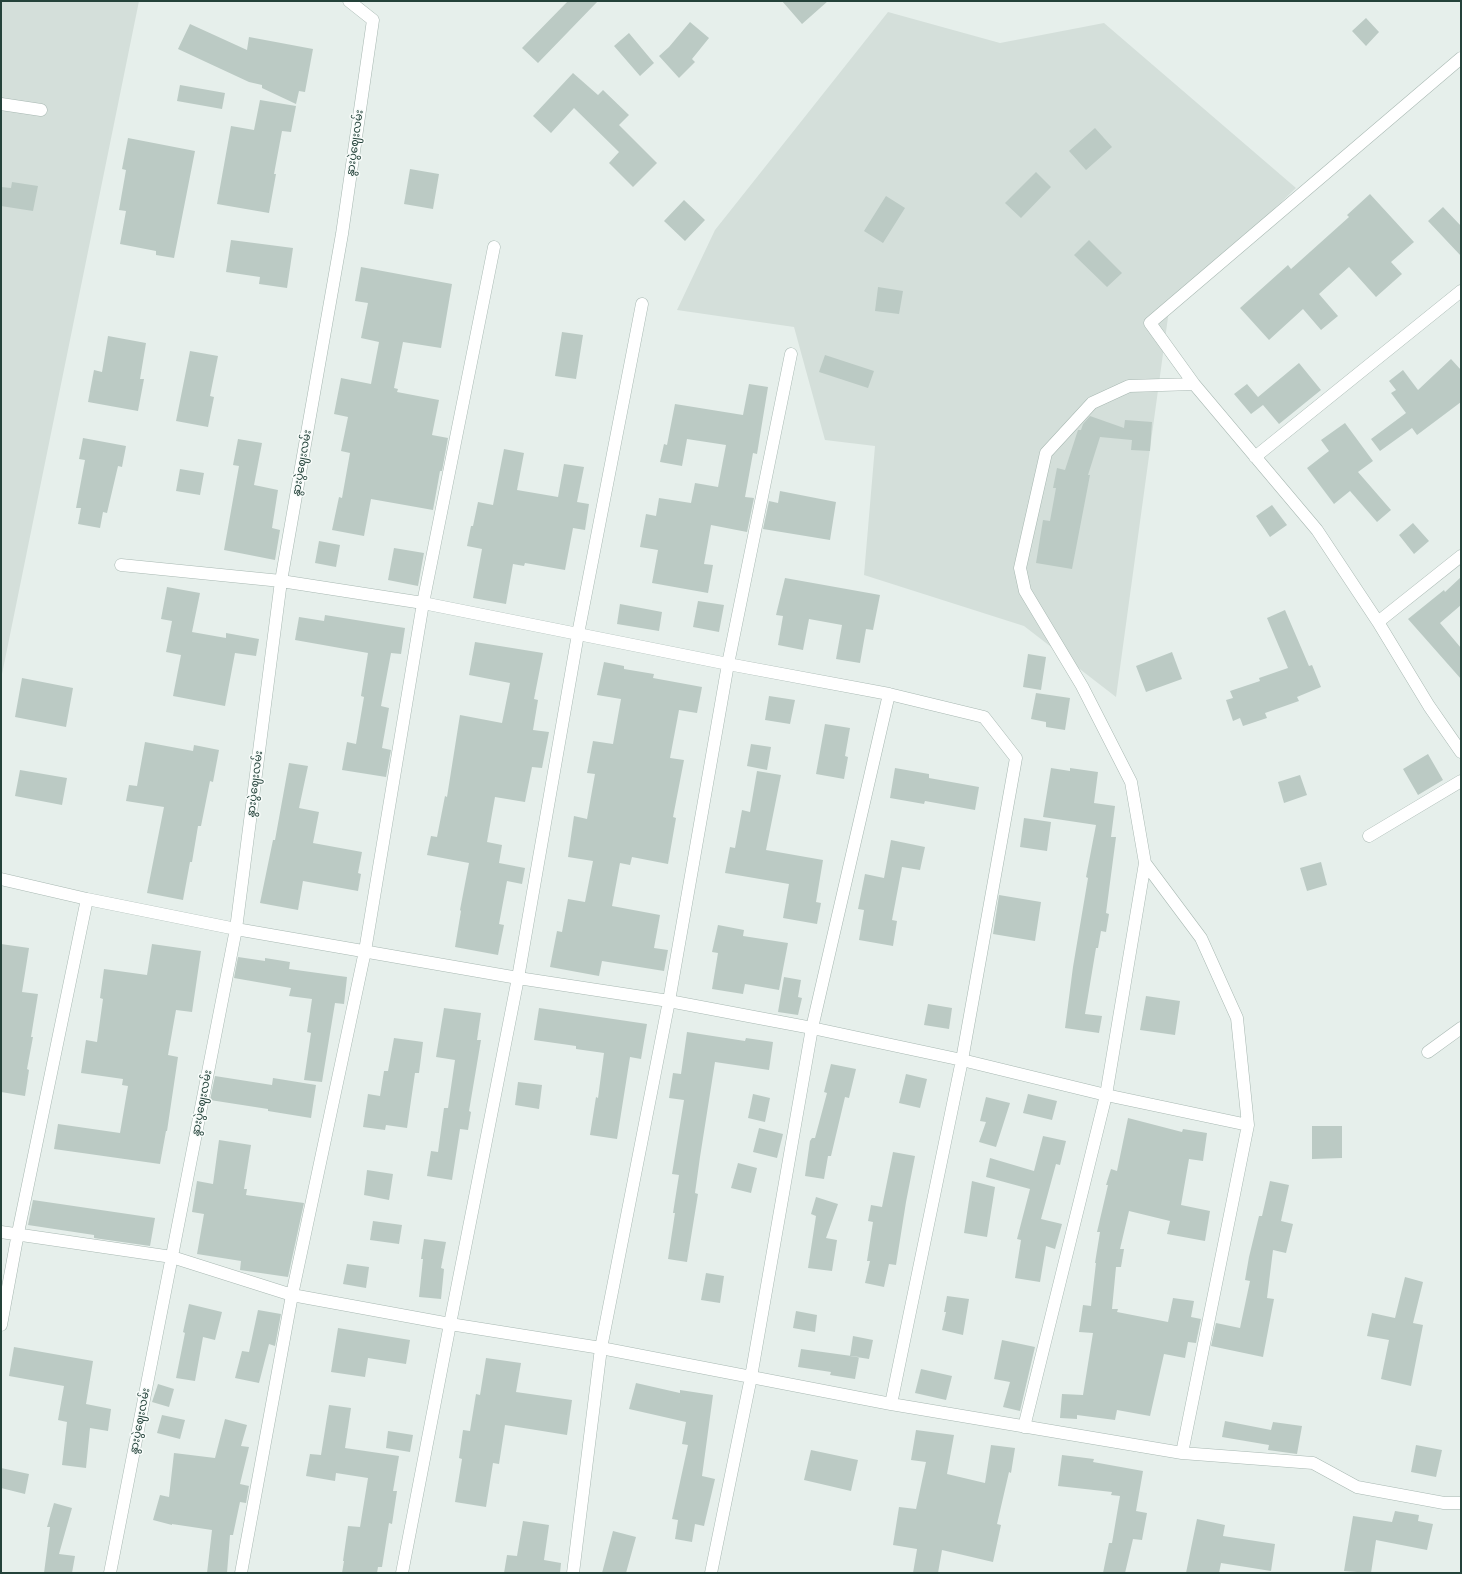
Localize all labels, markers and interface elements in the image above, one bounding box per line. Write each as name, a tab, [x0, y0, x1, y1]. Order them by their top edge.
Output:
street label: နွားပွဲဈေးလမ်း	[344, 109, 366, 177]
street label: နွားပွဲဈေးလမ်း	[290, 429, 314, 497]
street label: နွားပွဲဈေးလမ်း	[244, 750, 266, 818]
street label: နွားပွဲဈေးလမ်း	[189, 1069, 215, 1137]
street label: နွားပွဲဈေးလမ်း	[127, 1387, 153, 1455]

